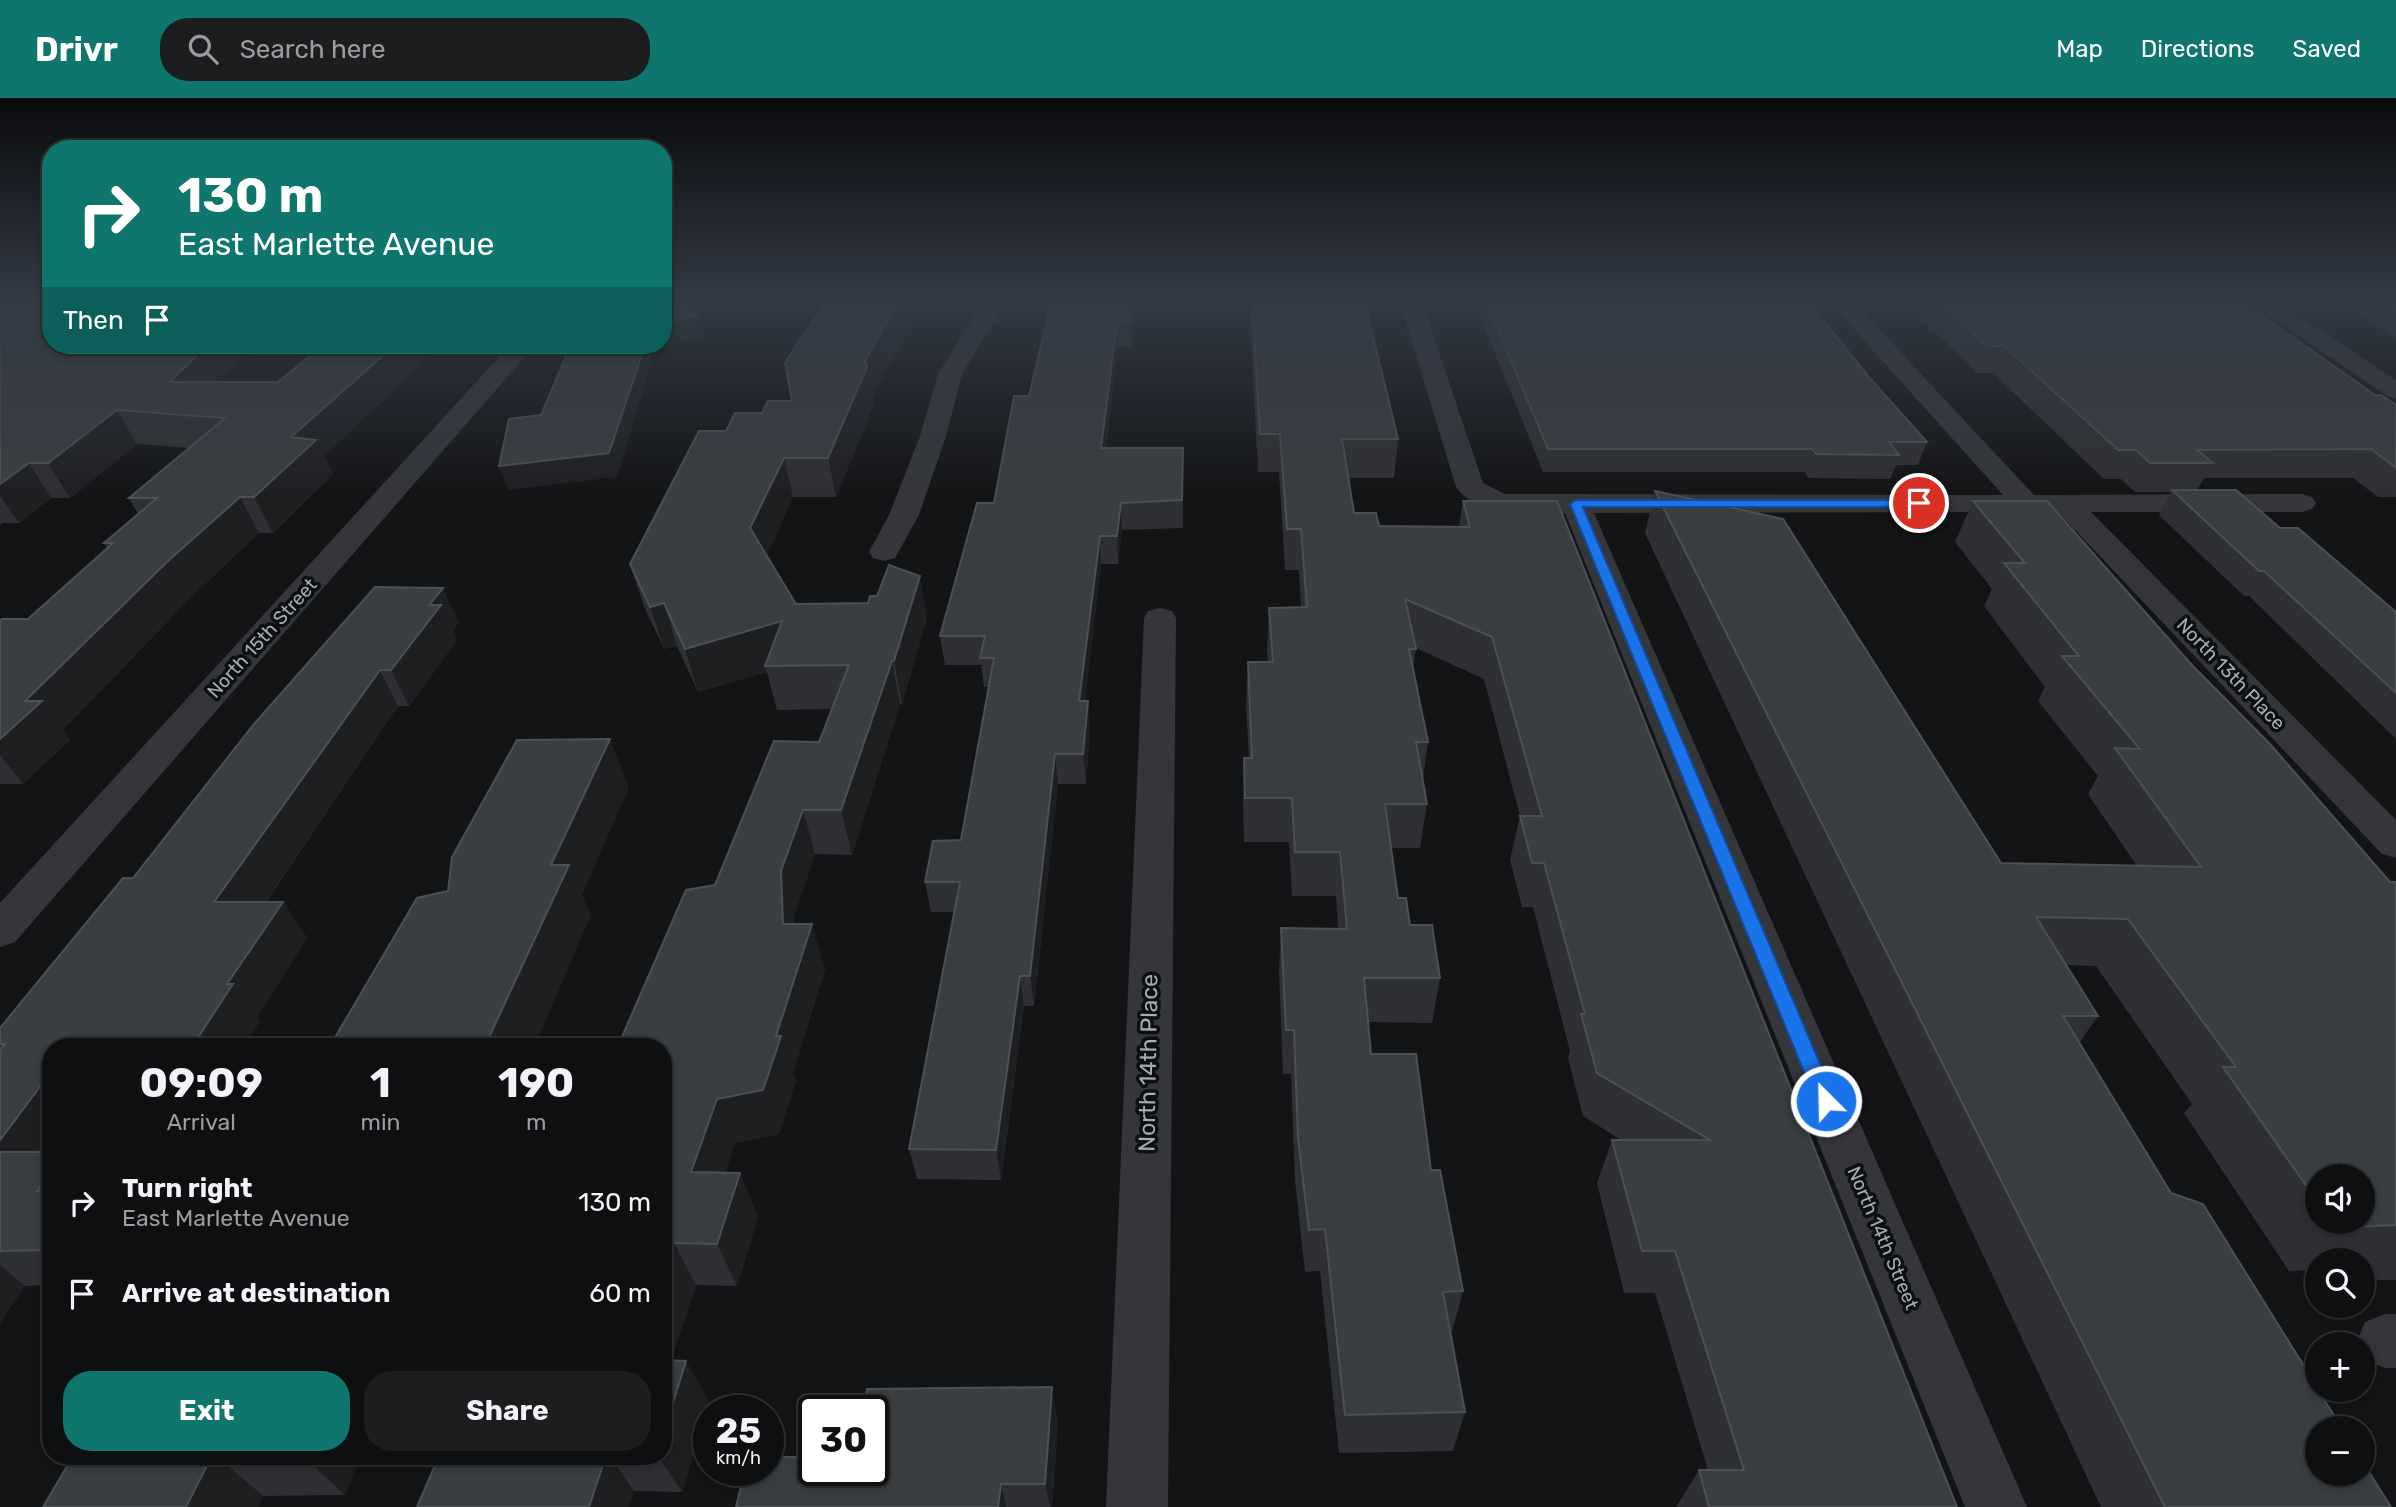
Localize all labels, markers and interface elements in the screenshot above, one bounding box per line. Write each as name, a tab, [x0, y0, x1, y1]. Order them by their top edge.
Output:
search box	[160, 18, 650, 81]
text: Drivr	[35, 30, 118, 69]
icon: search	[184, 30, 222, 68]
text: Search here	[240, 34, 386, 65]
text: Map	[2056, 35, 2103, 63]
text: Directions	[2141, 35, 2254, 63]
text: Saved	[2292, 35, 2361, 63]
text: 130 m	[178, 166, 323, 224]
icon: right	[63, 168, 154, 259]
text: East Marlette Avenue	[178, 225, 495, 263]
icon: arrive	[138, 301, 176, 339]
text: Then	[63, 305, 124, 336]
pin	[1889, 473, 1949, 533]
icon: arrive	[1900, 484, 1938, 522]
street label: North 15th Street	[202, 573, 322, 703]
street label: North 13th Place	[2172, 613, 2290, 735]
street label: North 14th Place	[1132, 974, 1164, 1152]
text: 09:09	[140, 1058, 263, 1108]
text: 1	[370, 1058, 391, 1108]
text: 190	[498, 1058, 574, 1108]
position arrow	[1789, 1064, 1863, 1138]
text: Arrival	[167, 1108, 236, 1136]
text: min	[360, 1108, 400, 1136]
text: m	[526, 1108, 546, 1136]
street label: North 14th Street	[1842, 1163, 1924, 1314]
map controls	[2305, 1164, 2375, 1486]
button: sound	[2305, 1164, 2375, 1234]
text: Turn right	[122, 1173, 252, 1204]
icon: right	[63, 1184, 101, 1222]
text: 130 m	[578, 1187, 651, 1218]
text: East Marlette Avenue	[122, 1204, 350, 1232]
button: search	[2305, 1248, 2375, 1318]
icon: arrive	[63, 1275, 101, 1313]
text: Arrive at destination	[122, 1278, 390, 1309]
text: 60 m	[589, 1278, 651, 1309]
button: +	[2305, 1332, 2375, 1402]
button: Exit	[63, 1371, 350, 1451]
button: Share	[364, 1371, 651, 1451]
speed limit sign: 30	[798, 1395, 889, 1486]
text: 25	[716, 1410, 761, 1452]
button: −	[2305, 1416, 2375, 1486]
text: km/h	[716, 1447, 761, 1469]

